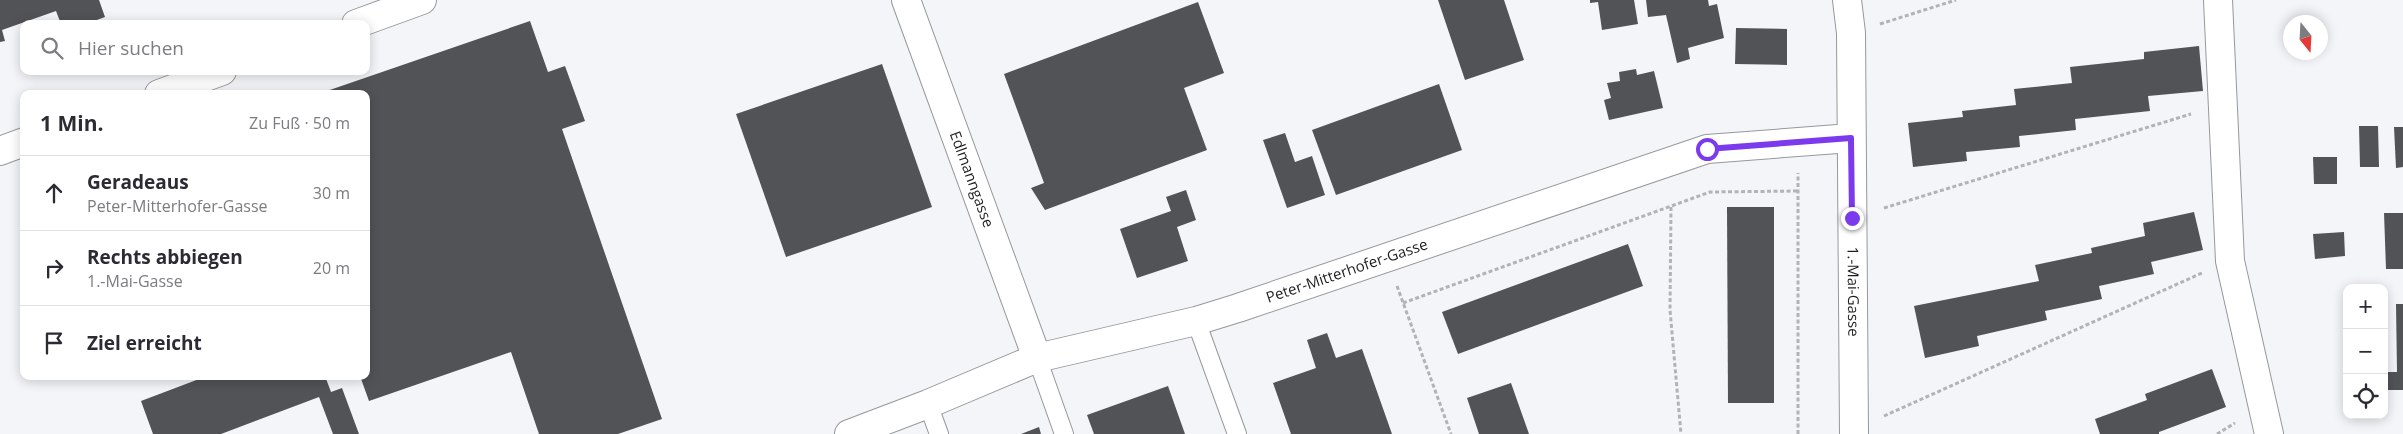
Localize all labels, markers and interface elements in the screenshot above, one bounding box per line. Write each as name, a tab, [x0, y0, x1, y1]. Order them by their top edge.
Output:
north arrow	[2283, 15, 2328, 60]
search box	[20, 20, 370, 75]
icon: search	[38, 34, 66, 62]
text: Hier suchen	[78, 35, 184, 61]
text: 1 Min.	[40, 109, 103, 137]
text: Zu Fuß · 50 m	[249, 112, 350, 134]
street label: Edlmanngasse	[946, 128, 999, 230]
route start	[1696, 138, 1719, 161]
text: Geradeaus	[87, 169, 189, 195]
icon: ahead	[40, 179, 68, 207]
text: 30 m	[313, 182, 350, 204]
text: Peter-Mitterhofer-Gasse	[87, 195, 268, 217]
route end	[1841, 207, 1864, 230]
street label: Peter-Mitterhofer-Gasse	[1263, 233, 1430, 307]
text: Rechts abbiegen	[87, 244, 243, 270]
street label: 1.-Mai-Gasse	[1844, 247, 1864, 337]
icon: right	[40, 254, 68, 282]
text: 20 m	[313, 257, 350, 279]
text: 1.-Mai-Gasse	[87, 270, 183, 292]
map controls	[2343, 284, 2388, 419]
button: +	[2343, 284, 2388, 329]
icon: arrive	[40, 329, 68, 357]
button: −	[2343, 329, 2388, 374]
text: Ziel erreicht	[87, 330, 202, 356]
button: locate	[2343, 374, 2388, 419]

